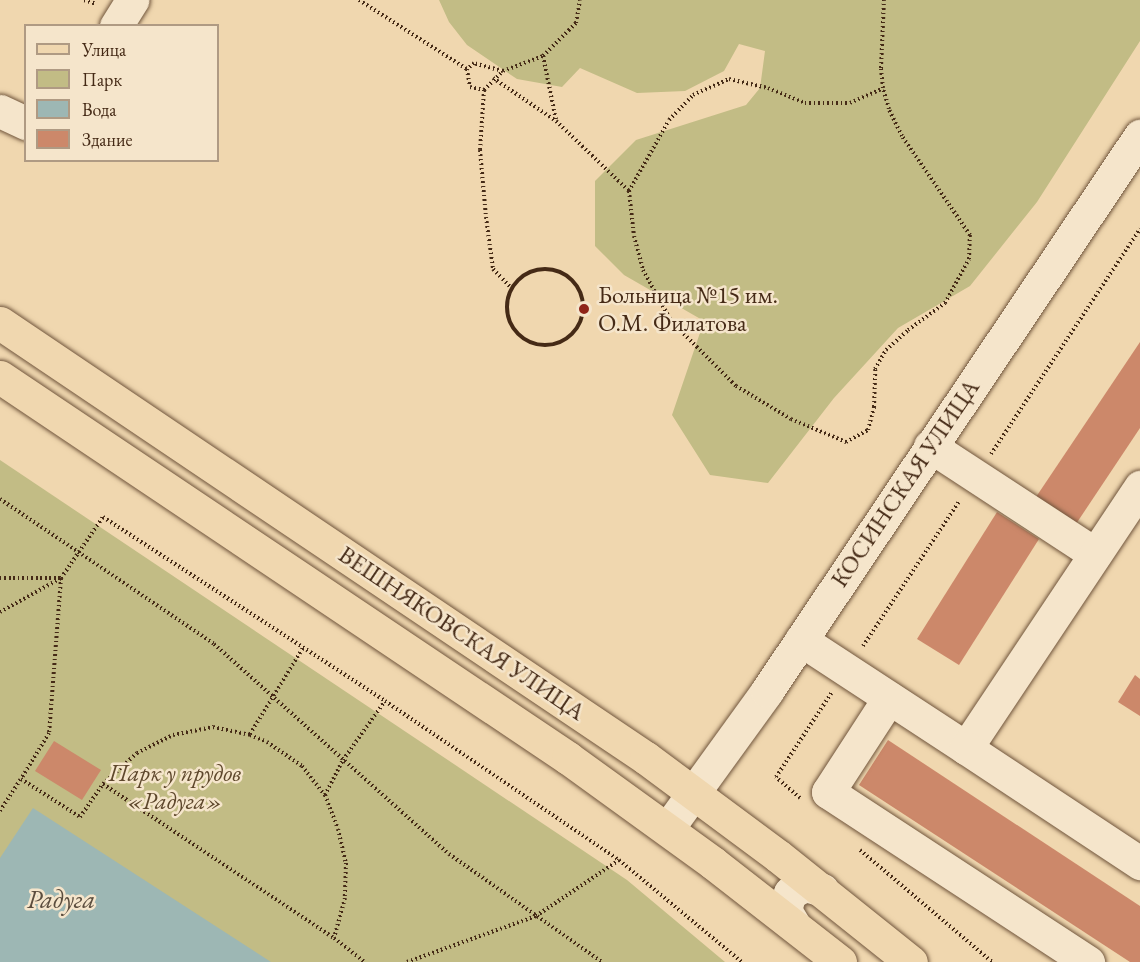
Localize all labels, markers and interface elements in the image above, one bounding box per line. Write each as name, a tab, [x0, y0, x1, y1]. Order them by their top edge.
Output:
legend	[24, 24, 219, 162]
text: Улица	[82, 38, 126, 61]
text: Парк	[82, 68, 122, 91]
text: Вода	[82, 98, 116, 121]
text: Здание	[82, 128, 132, 151]
place label: Больница №15 им. О.М. Филатова	[598, 281, 778, 337]
marker: Больница №15 им. О.М. Филатова	[575, 300, 593, 318]
street label: КОСИНСКАЯ УЛИЦА	[825, 374, 985, 592]
street label: ВЕШНЯКОВСКАЯ УЛИЦА	[333, 540, 591, 726]
park label: Парк у прудов «Радуга»	[109, 759, 241, 815]
water label: Радуга	[27, 884, 95, 916]

